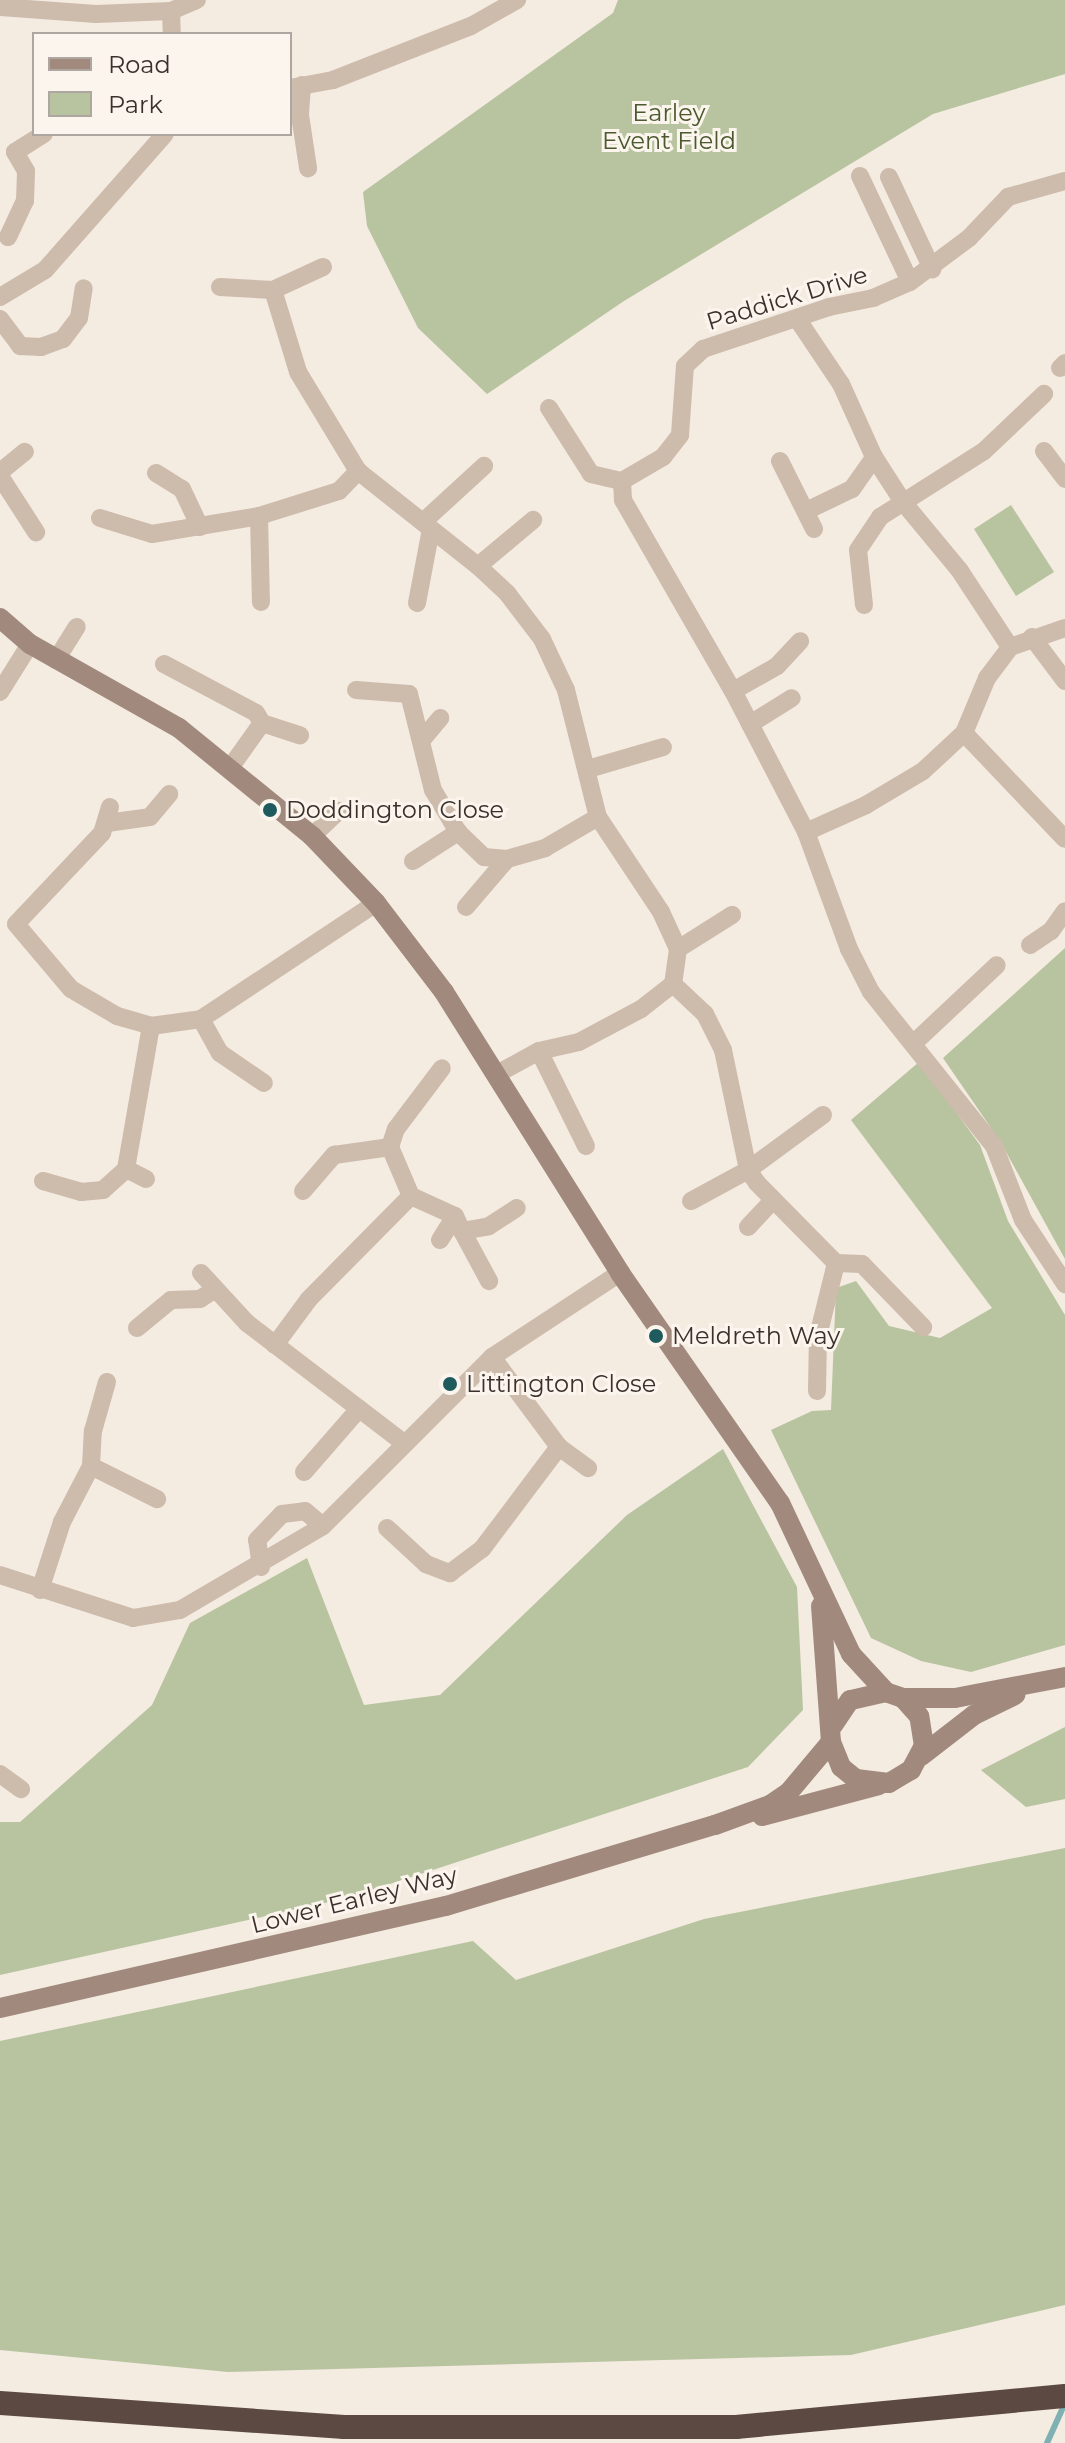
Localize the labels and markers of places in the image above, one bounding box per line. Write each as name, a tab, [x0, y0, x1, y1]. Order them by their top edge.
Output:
place label: Doddington Close	[286, 796, 504, 824]
marker: Doddington Close	[261, 801, 279, 819]
place label: Meldreth Way	[672, 1322, 840, 1350]
marker: Meldreth Way	[647, 1327, 665, 1345]
place label: Littington Close	[466, 1370, 656, 1398]
marker: Littington Close	[441, 1375, 459, 1393]

